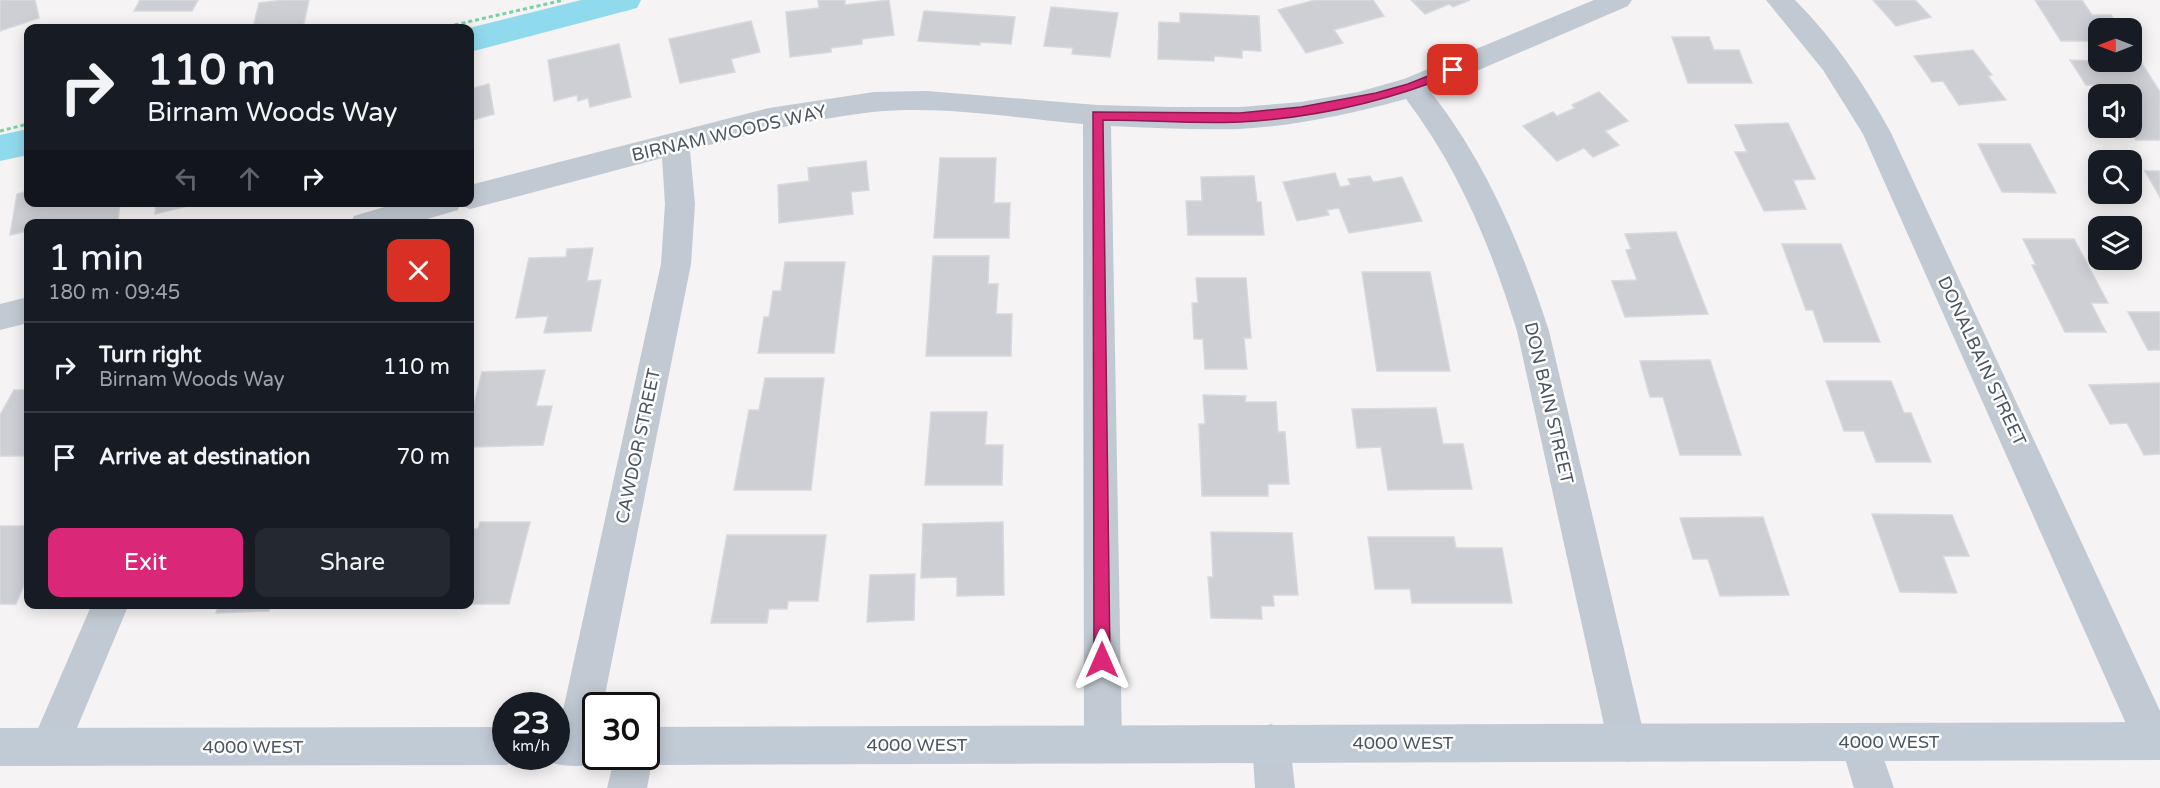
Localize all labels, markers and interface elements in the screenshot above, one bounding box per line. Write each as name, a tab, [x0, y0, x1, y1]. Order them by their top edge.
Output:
north arrow	[2088, 18, 2142, 72]
map controls	[2088, 18, 2142, 270]
pin	[1427, 44, 1478, 95]
text: 110 m	[147, 45, 276, 96]
icon: right	[48, 48, 126, 126]
icon: arrive	[1436, 53, 1469, 86]
button: sound	[2088, 84, 2142, 138]
text: Birnam Woods Way	[147, 96, 398, 129]
street label: BIRNAM WOODS WAY	[630, 100, 829, 166]
button: search	[2088, 150, 2142, 204]
icon: left	[170, 162, 203, 195]
icon: ahead	[233, 162, 266, 195]
icon: right	[296, 162, 329, 195]
button: layers	[2088, 216, 2142, 270]
text: 1 min	[48, 237, 144, 280]
button: close	[387, 239, 450, 302]
street label: DONALBAIN STREET	[1933, 273, 2031, 449]
text: 180 m · 09:45	[48, 281, 180, 305]
street label: DON BAIN STREET	[1520, 320, 1578, 486]
text: Turn right	[99, 342, 201, 368]
icon: right	[48, 351, 81, 384]
text: 110 m	[383, 354, 450, 380]
street label: CAWDOR STREET	[611, 366, 665, 526]
text: Birnam Woods Way	[99, 368, 285, 392]
icon: arrive	[48, 441, 81, 474]
text: Arrive at destination	[99, 444, 310, 470]
text: 70 m	[396, 444, 450, 470]
button: Exit	[48, 528, 243, 597]
button: Share	[255, 528, 450, 597]
position arrow	[1070, 628, 1134, 692]
speed limit sign: 30	[582, 692, 660, 770]
text: 23	[512, 705, 550, 742]
street label: 4000 WEST	[1839, 731, 1940, 753]
street label: 4000 WEST	[1353, 732, 1454, 754]
street label: 4000 WEST	[867, 734, 968, 756]
street label: 4000 WEST	[203, 736, 304, 758]
text: km/h	[512, 737, 550, 755]

